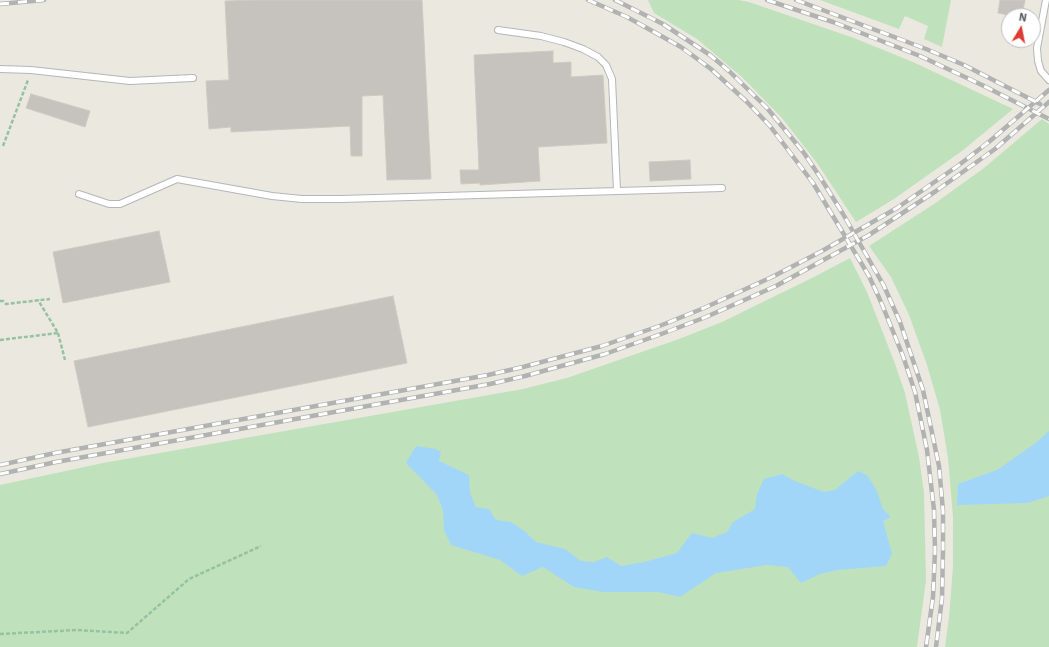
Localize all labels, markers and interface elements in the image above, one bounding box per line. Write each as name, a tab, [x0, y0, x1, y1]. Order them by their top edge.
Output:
north arrow	[1001, 8, 1041, 48]
text: N	[1018, 10, 1028, 25]

